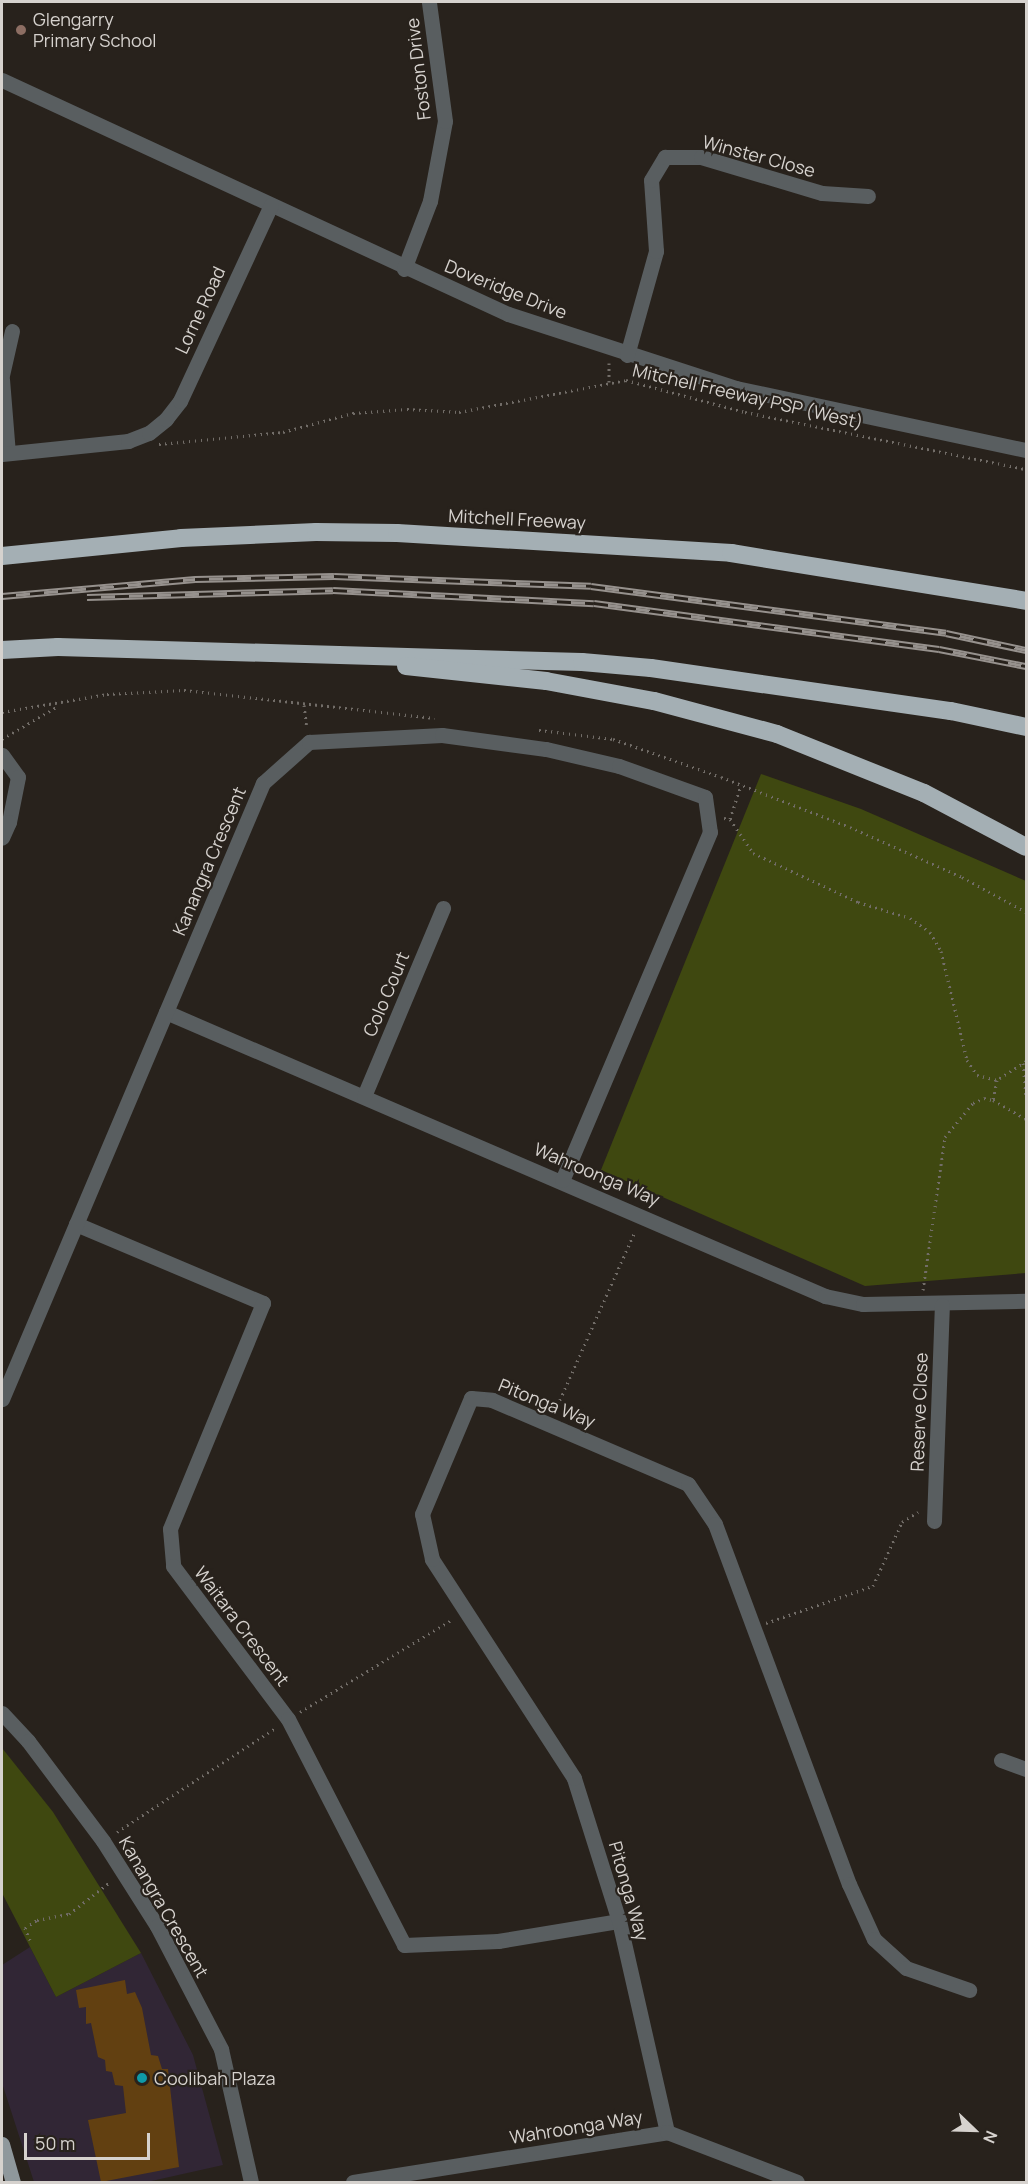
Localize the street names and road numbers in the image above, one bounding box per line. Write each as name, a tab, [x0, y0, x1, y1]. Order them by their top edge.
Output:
street label: Foston Drive	[401, 17, 435, 121]
street label: Winster Close	[700, 131, 818, 181]
street label: Doveridge Drive	[442, 255, 570, 323]
street label: Lorne Road	[170, 263, 230, 357]
street label: Mitchell Freeway PSP (West)	[631, 359, 865, 433]
street label: Mitchell Freeway	[448, 505, 586, 533]
street label: Kanangra Crescent	[168, 783, 250, 939]
street label: Colo Court	[358, 948, 414, 1040]
street label: Wahroonga Way	[531, 1138, 663, 1210]
street label: Reserve Close	[906, 1352, 932, 1472]
street label: Pitonga Way	[495, 1374, 599, 1432]
street label: Waitara Crescent	[190, 1562, 294, 1690]
street label: Kanangra Crescent	[115, 1833, 213, 1981]
street label: Pitonga Way	[604, 1839, 654, 1943]
street label: Wahroonga Way	[508, 2106, 644, 2148]

